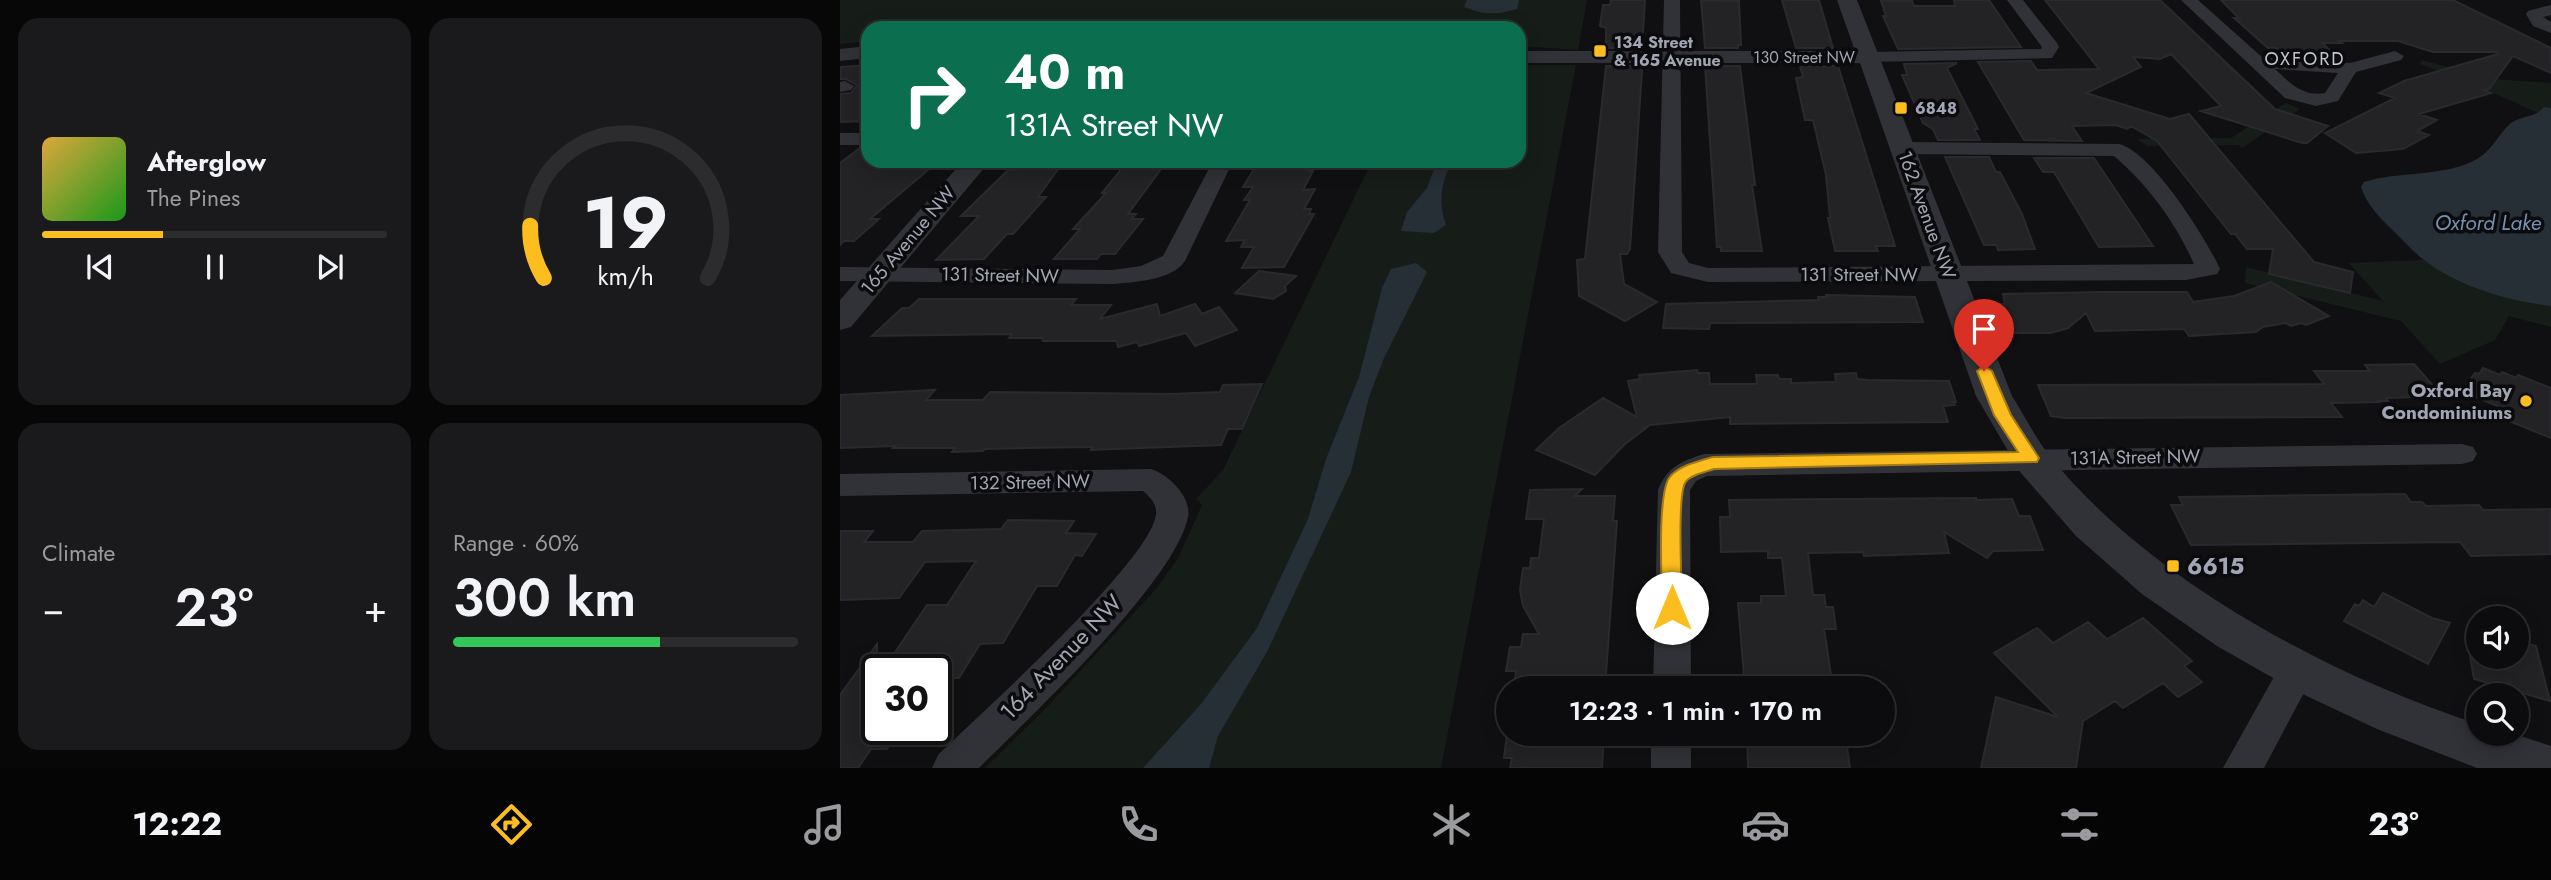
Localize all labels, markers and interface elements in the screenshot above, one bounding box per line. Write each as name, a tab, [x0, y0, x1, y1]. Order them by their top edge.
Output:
place label: 134 Street & 165 Avenue	[1614, 31, 1721, 72]
text: 40 m	[1004, 37, 1126, 107]
marker: 134 Street & 165 Avenue	[1592, 43, 1608, 59]
street label: 130 Street NW	[1753, 46, 1855, 69]
district label: OXFORD	[2264, 46, 2346, 72]
icon: right	[889, 49, 980, 140]
place label: 6848	[1915, 97, 1957, 120]
marker: 6848	[1893, 100, 1909, 116]
text: 131A Street NW	[1004, 102, 1223, 148]
text: Afterglow	[147, 143, 266, 181]
street label: 162 Avenue NW	[1891, 147, 1963, 283]
text: 19	[583, 170, 668, 275]
street label: 165 Avenue NW	[854, 180, 962, 300]
text: The Pines	[147, 181, 240, 215]
water label: Oxford Lake	[2435, 208, 2542, 238]
icon: previous	[81, 248, 119, 286]
icon: pause	[196, 248, 234, 286]
icon: next	[311, 248, 349, 286]
text: km/h	[597, 258, 654, 294]
street label: 131 Street NW	[941, 260, 1059, 290]
street label: 131 Street NW	[1800, 261, 1918, 288]
pin	[1954, 299, 2014, 371]
icon: arrive	[1965, 310, 2003, 348]
place label: Oxford Bay Condominiums	[2381, 377, 2513, 426]
marker: Oxford Bay Condominiums	[2518, 393, 2534, 409]
street label: 131A Street NW	[2070, 442, 2201, 472]
street label: 132 Street NW	[970, 467, 1090, 497]
text: Range · 60%	[453, 526, 579, 560]
text: Climate	[42, 536, 115, 570]
place label: 6615	[2187, 549, 2244, 583]
marker: 6615	[2165, 558, 2181, 574]
text: 300 km	[453, 560, 636, 636]
text: 23°	[175, 570, 253, 646]
position arrow	[1635, 571, 1709, 645]
text: −	[42, 581, 64, 636]
text: +	[364, 581, 387, 636]
street label: 164 Avenue NW	[992, 586, 1130, 727]
map controls	[2466, 606, 2529, 746]
button: sound	[2466, 606, 2529, 669]
speed limit sign: 30	[861, 654, 952, 745]
button: search	[2466, 683, 2529, 746]
text: 12:23 · 1 min · 170 m	[1569, 692, 1822, 730]
icon: directions	[487, 800, 536, 849]
icon: music	[800, 800, 849, 849]
icon: phone	[1114, 800, 1163, 849]
icon: climate	[1427, 800, 1476, 849]
icon: car	[1741, 800, 1790, 849]
icon: filters	[2055, 800, 2104, 849]
text: 12:22	[132, 801, 222, 847]
text: 23°	[2368, 801, 2419, 847]

